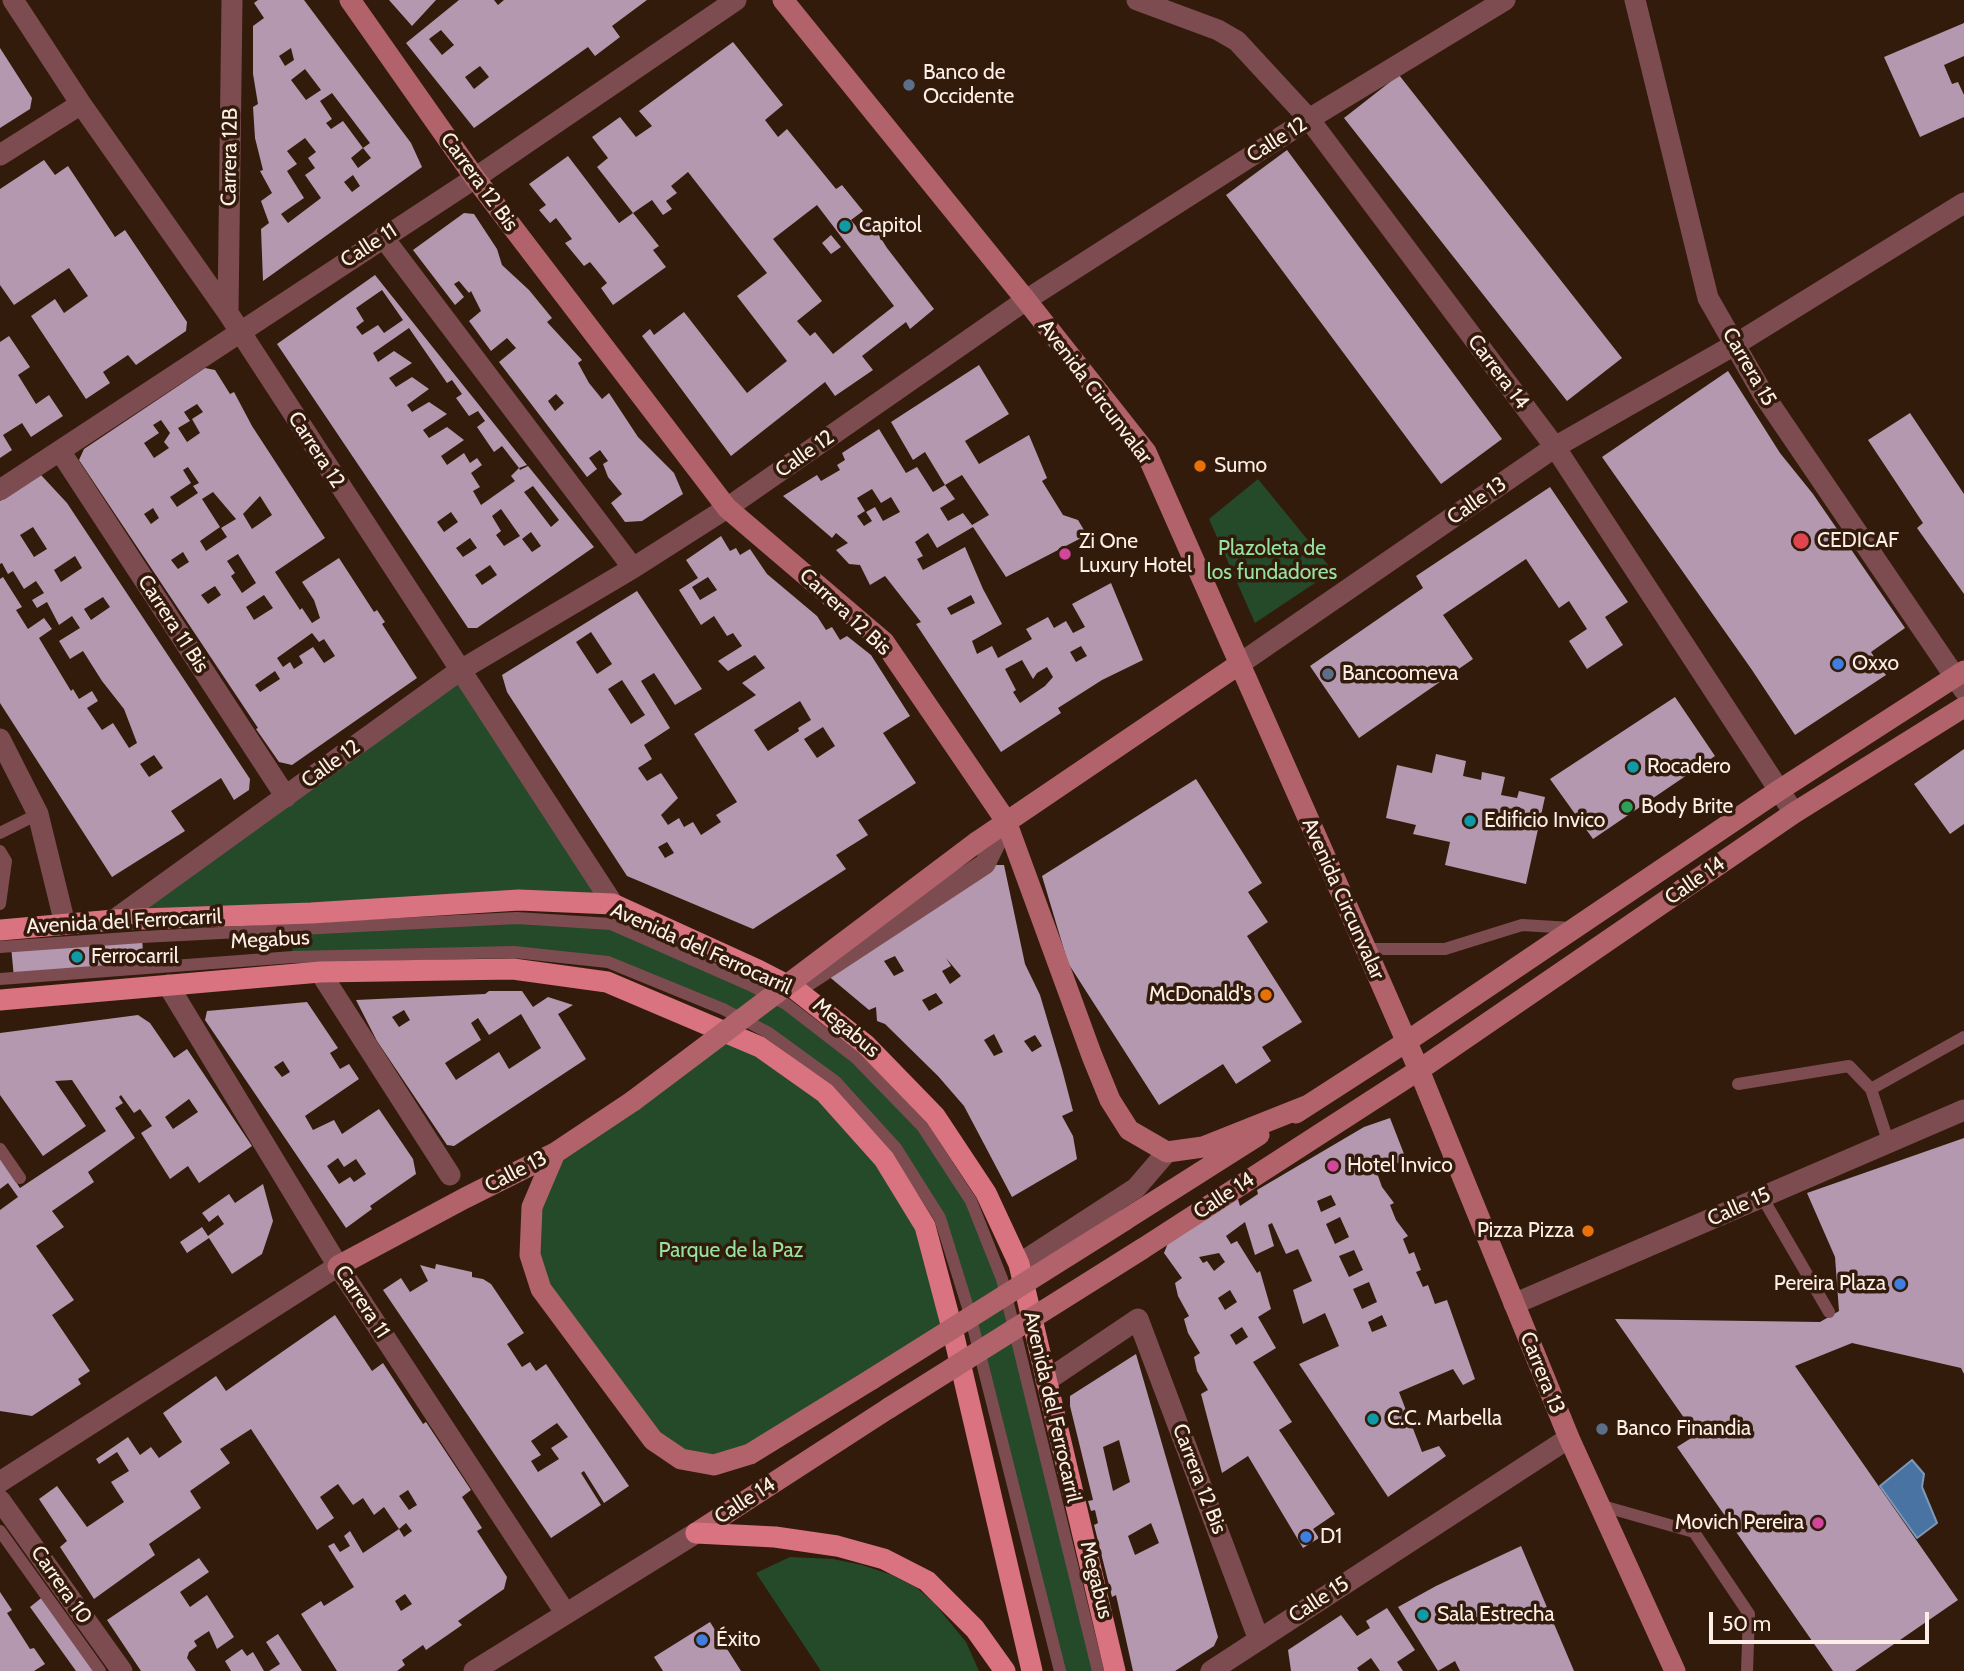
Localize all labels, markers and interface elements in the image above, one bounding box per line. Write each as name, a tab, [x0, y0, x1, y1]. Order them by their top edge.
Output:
place label: Banco de Occidente	[923, 60, 1014, 110]
marker: Banco de Occidente	[901, 77, 917, 93]
street label: Carrera 12B	[217, 108, 243, 206]
street label: Calle 12	[1242, 112, 1312, 168]
street label: Carrera 12 Bis	[435, 128, 523, 236]
place label: Capitol	[859, 213, 922, 239]
marker: Capitol	[837, 218, 853, 234]
street label: Calle 11	[336, 219, 402, 273]
street label: Avenida Circunvalar	[1033, 315, 1157, 469]
street label: Carrera 15	[1717, 323, 1781, 411]
street label: Carrera 14	[1462, 330, 1534, 414]
street label: Carrera 12	[282, 407, 350, 493]
street label: Calle 12	[771, 425, 839, 483]
place label: Sumo	[1214, 453, 1267, 479]
marker: Sumo	[1192, 458, 1208, 474]
street label: Calle 13	[1443, 472, 1511, 530]
place label: CEDICAF	[1817, 528, 1899, 554]
place label: Zi One Luxury Hotel	[1079, 529, 1192, 579]
marker: CEDICAF	[1791, 531, 1811, 551]
park label: Plazoleta de los fundadores	[1207, 536, 1337, 586]
marker: Zi One Luxury Hotel	[1057, 546, 1073, 562]
street label: Carrera 12 Bis	[794, 563, 896, 661]
street label: Carrera 11 Bis	[132, 570, 214, 678]
place label: Oxxo	[1852, 651, 1899, 677]
marker: Oxxo	[1830, 656, 1846, 672]
place label: Bancoomeva	[1342, 661, 1458, 687]
marker: Bancoomeva	[1320, 666, 1336, 682]
street label: Calle 12	[297, 734, 365, 794]
place label: Rocadero	[1647, 754, 1731, 780]
marker: Rocadero	[1625, 759, 1641, 775]
place label: Body Brite	[1641, 794, 1733, 820]
marker: Body Brite	[1619, 799, 1635, 815]
place label: Edificio Invico	[1484, 808, 1605, 834]
marker: Edificio Invico	[1462, 813, 1478, 829]
street label: Avenida Circunvalar	[1296, 814, 1390, 984]
street label: Calle 14	[1660, 851, 1730, 911]
street label: Avenida del Ferrocarril	[607, 898, 795, 1000]
street label: Avenida del Ferrocarril	[26, 904, 222, 940]
street label: Megabus	[230, 925, 310, 955]
place label: Ferrocarril	[91, 944, 179, 970]
marker: Ferrocarril	[69, 949, 85, 965]
place label: McDonald's	[1149, 982, 1252, 1008]
marker: McDonald's	[1258, 987, 1274, 1003]
street label: Megabus	[807, 993, 885, 1063]
street label: Calle 13	[481, 1146, 551, 1198]
place label: Hotel Invico	[1347, 1153, 1453, 1179]
marker: Hotel Invico	[1325, 1158, 1341, 1174]
street label: Calle 14	[1189, 1167, 1259, 1225]
street label: Calle 15	[1703, 1182, 1775, 1232]
place label: Pizza Pizza	[1477, 1218, 1574, 1244]
marker: Pizza Pizza	[1580, 1223, 1596, 1239]
park label: Parque de la Paz	[659, 1238, 803, 1264]
street label: Carrera 11	[329, 1261, 395, 1343]
place label: Pereira Plaza	[1774, 1271, 1886, 1297]
marker: Pereira Plaza	[1892, 1276, 1908, 1292]
street label: Avenida del Ferrocarril	[1018, 1309, 1086, 1505]
street label: Carrera 13	[1514, 1328, 1570, 1418]
place label: C.C. Marbella	[1387, 1406, 1502, 1432]
marker: C.C. Marbella	[1365, 1411, 1381, 1427]
place label: Banco Finandia	[1616, 1416, 1751, 1442]
street label: Carrera 12 Bis	[1166, 1420, 1232, 1538]
marker: Banco Finandia	[1594, 1421, 1610, 1437]
street label: Calle 14	[710, 1472, 780, 1530]
place label: Movich Pereira	[1675, 1510, 1804, 1536]
marker: Movich Pereira	[1810, 1515, 1826, 1531]
place label: D1	[1320, 1524, 1342, 1550]
marker: D1	[1298, 1529, 1314, 1545]
street label: Megabus	[1074, 1538, 1118, 1622]
street label: Carrera 10	[25, 1541, 97, 1629]
street label: Calle 15	[1284, 1571, 1354, 1629]
scale bar	[1712, 1598, 1932, 1642]
place label: Sala Estrecha	[1437, 1602, 1555, 1628]
marker: Sala Estrecha	[1415, 1607, 1431, 1623]
text: 50 m	[1722, 1611, 1771, 1636]
place label: Éxito	[716, 1627, 761, 1653]
marker: Éxito	[694, 1632, 710, 1648]

